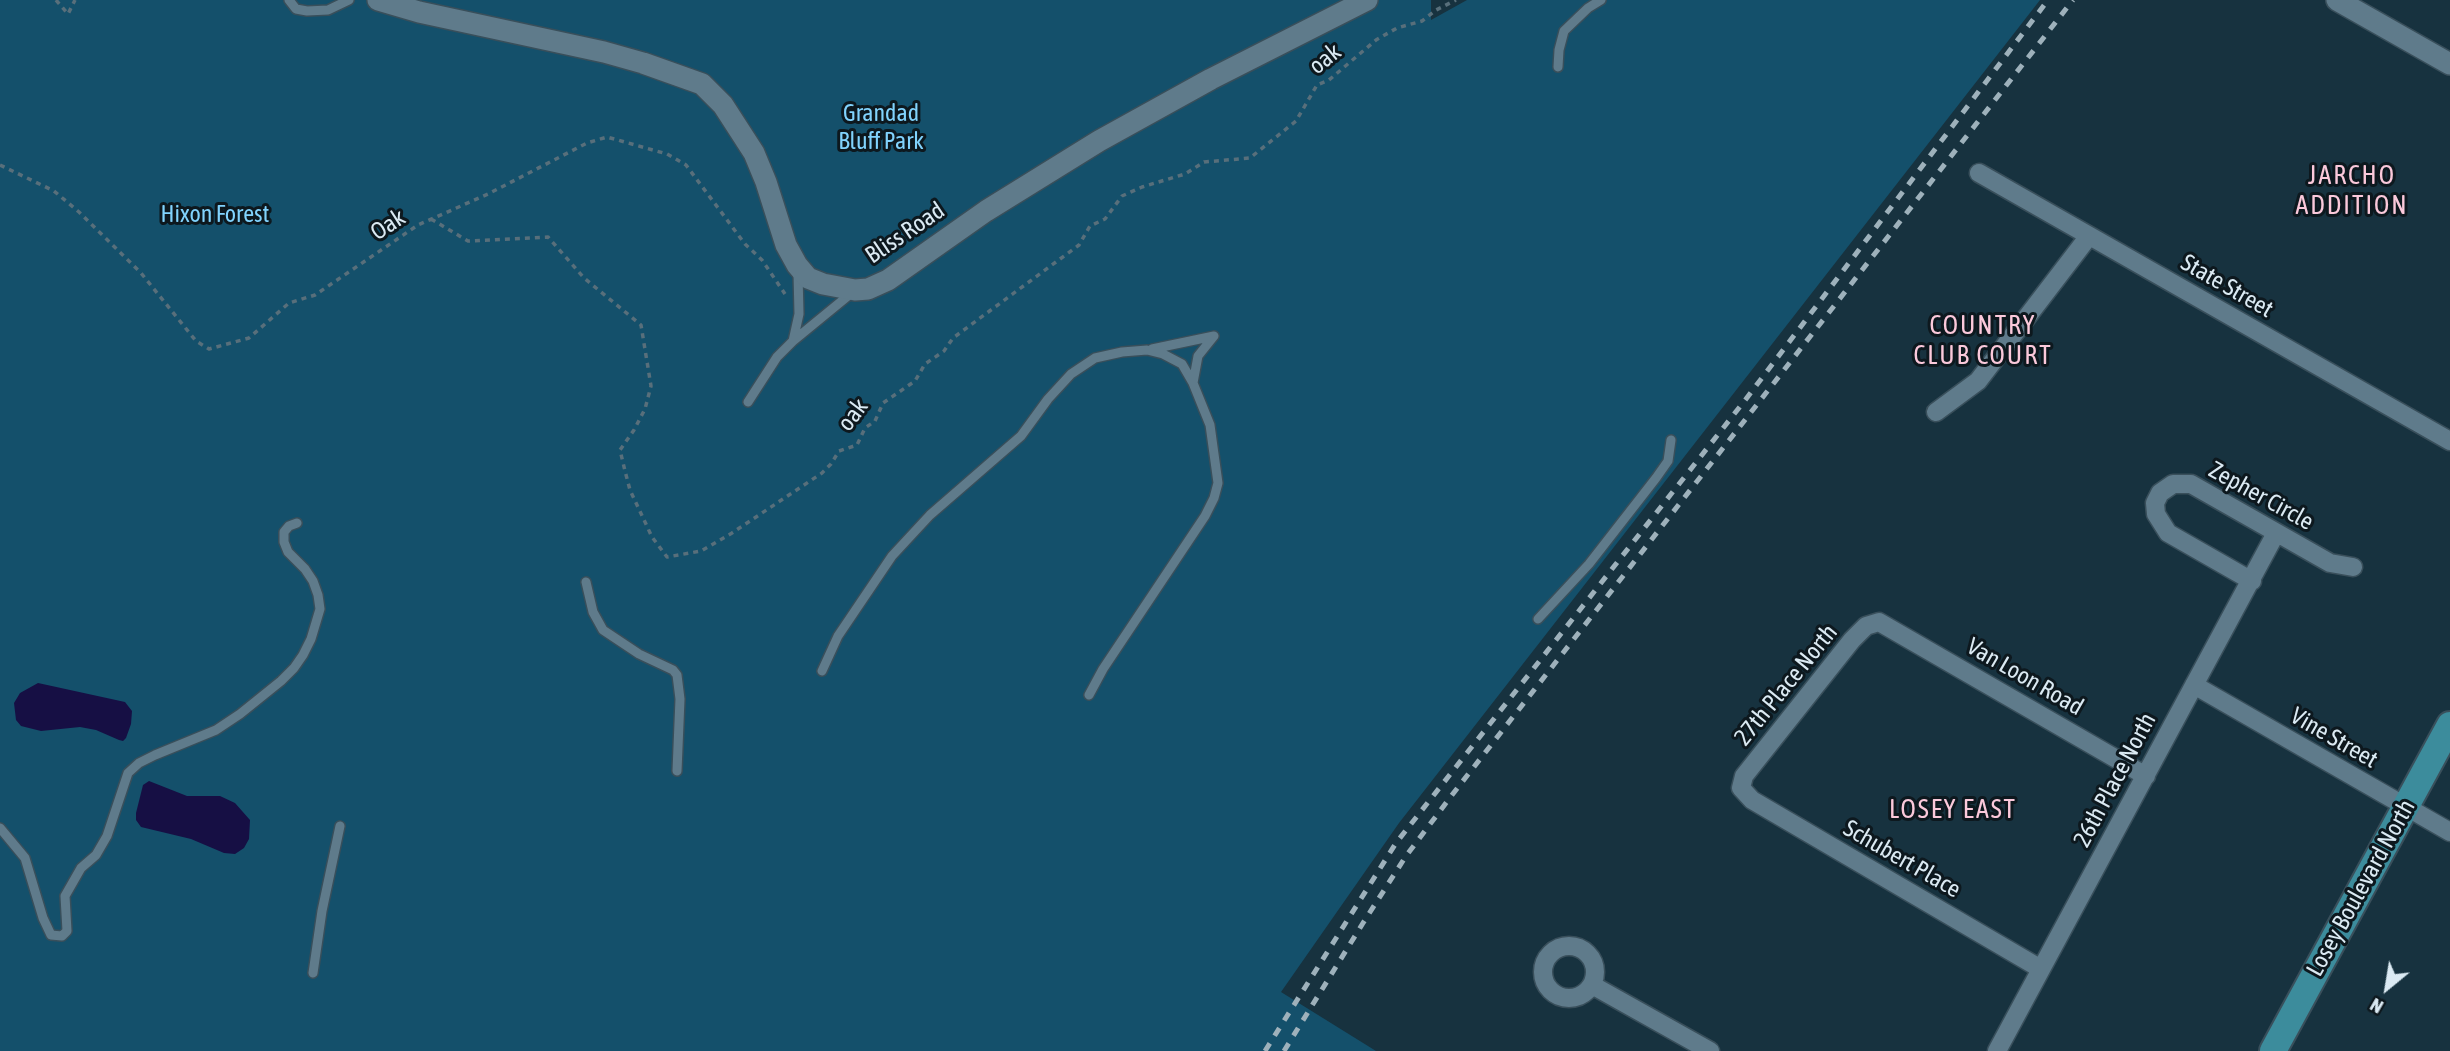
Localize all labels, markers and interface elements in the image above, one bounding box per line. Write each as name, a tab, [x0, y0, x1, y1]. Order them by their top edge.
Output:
street label: oak	[1303, 37, 1347, 81]
park label: Grandad Bluff Park	[838, 99, 924, 155]
district label: JARCHO ADDITION	[2296, 160, 2408, 222]
street label: Bliss Road	[860, 196, 950, 270]
park label: Hixon Forest	[161, 200, 269, 228]
street label: Oak	[365, 203, 411, 247]
street label: State Street	[2176, 248, 2278, 324]
district label: COUNTRY CLUB COURT	[1915, 310, 2051, 372]
street label: oak	[832, 393, 874, 437]
street label: Zepher Circle	[2204, 455, 2318, 537]
street label: 27th Place North	[1728, 619, 1844, 751]
street label: Van Loon Road	[1962, 632, 2088, 722]
street label: Vine Street	[2285, 702, 2383, 774]
street label: 26th Place North	[2068, 708, 2162, 852]
district label: LOSEY EAST	[1890, 794, 2016, 826]
street label: Losey Boulevard North	[2301, 795, 2421, 981]
street label: Schubert Place	[1838, 814, 1966, 904]
north arrow	[2352, 953, 2422, 1023]
text: N	[2366, 994, 2387, 1019]

